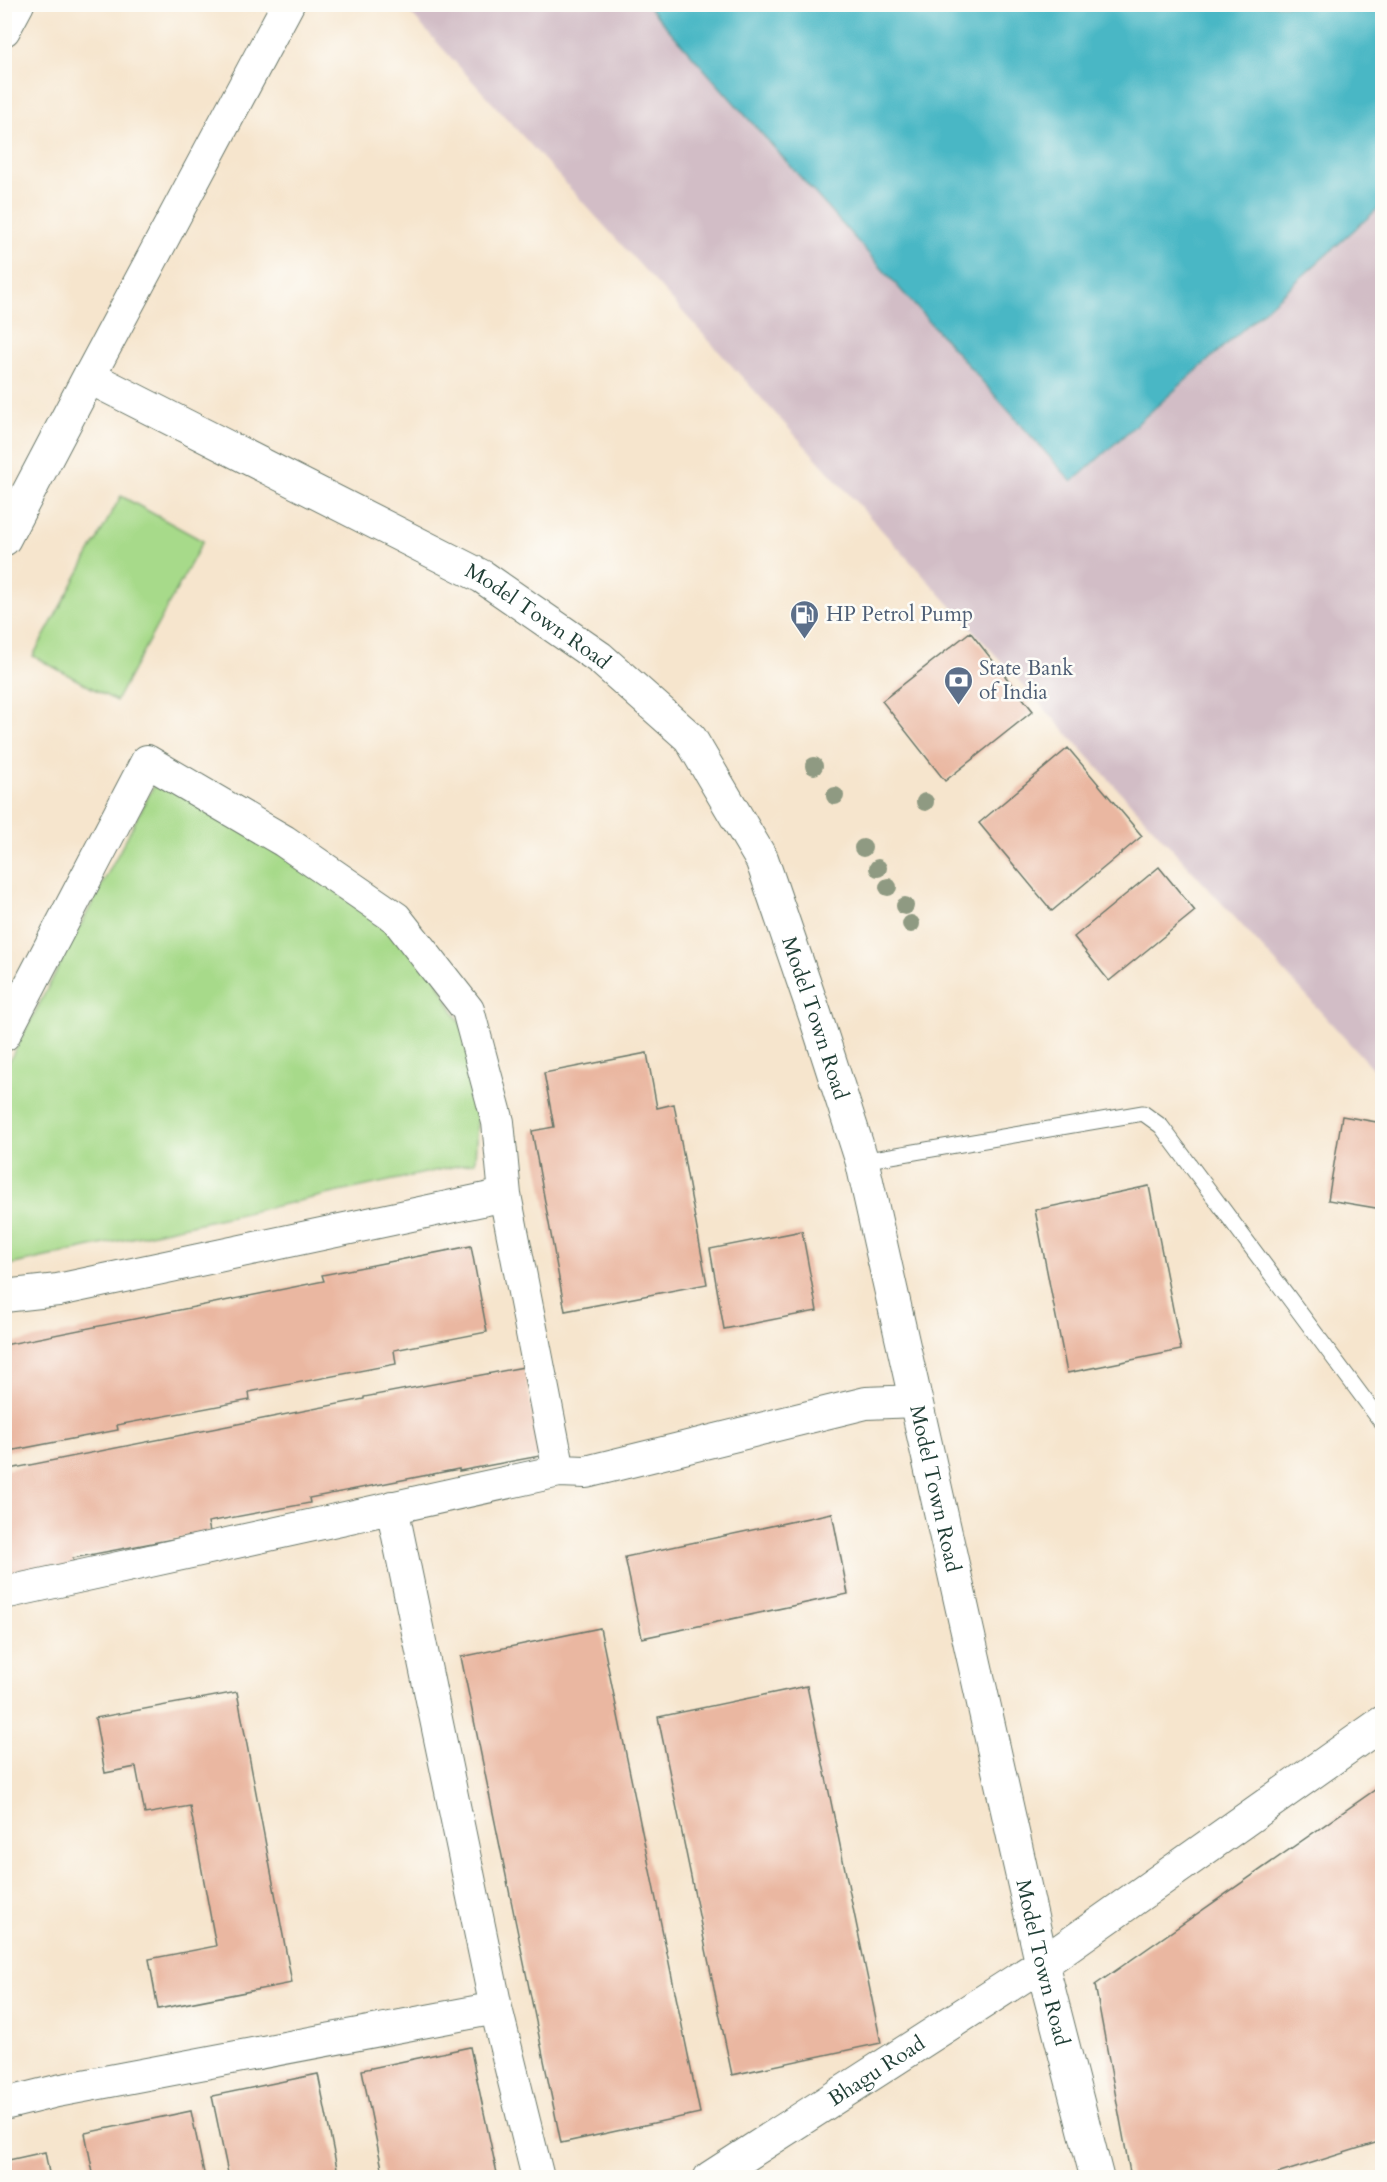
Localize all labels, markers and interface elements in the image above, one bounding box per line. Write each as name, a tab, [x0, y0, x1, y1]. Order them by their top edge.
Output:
street label: Model Town Road	[460, 556, 617, 675]
fuel station icon: HP Petrol Pump	[789, 598, 821, 640]
place label: HP Petrol Pump	[826, 600, 973, 629]
place label: State Bank of India	[979, 654, 1074, 707]
bank icon: State Bank of India	[942, 664, 974, 706]
street label: Model Town Road	[775, 933, 856, 1103]
street label: Model Town Road	[903, 1402, 968, 1575]
street label: Model Town Road	[1009, 1877, 1077, 2049]
street label: Bhagu Road	[822, 2029, 931, 2113]

